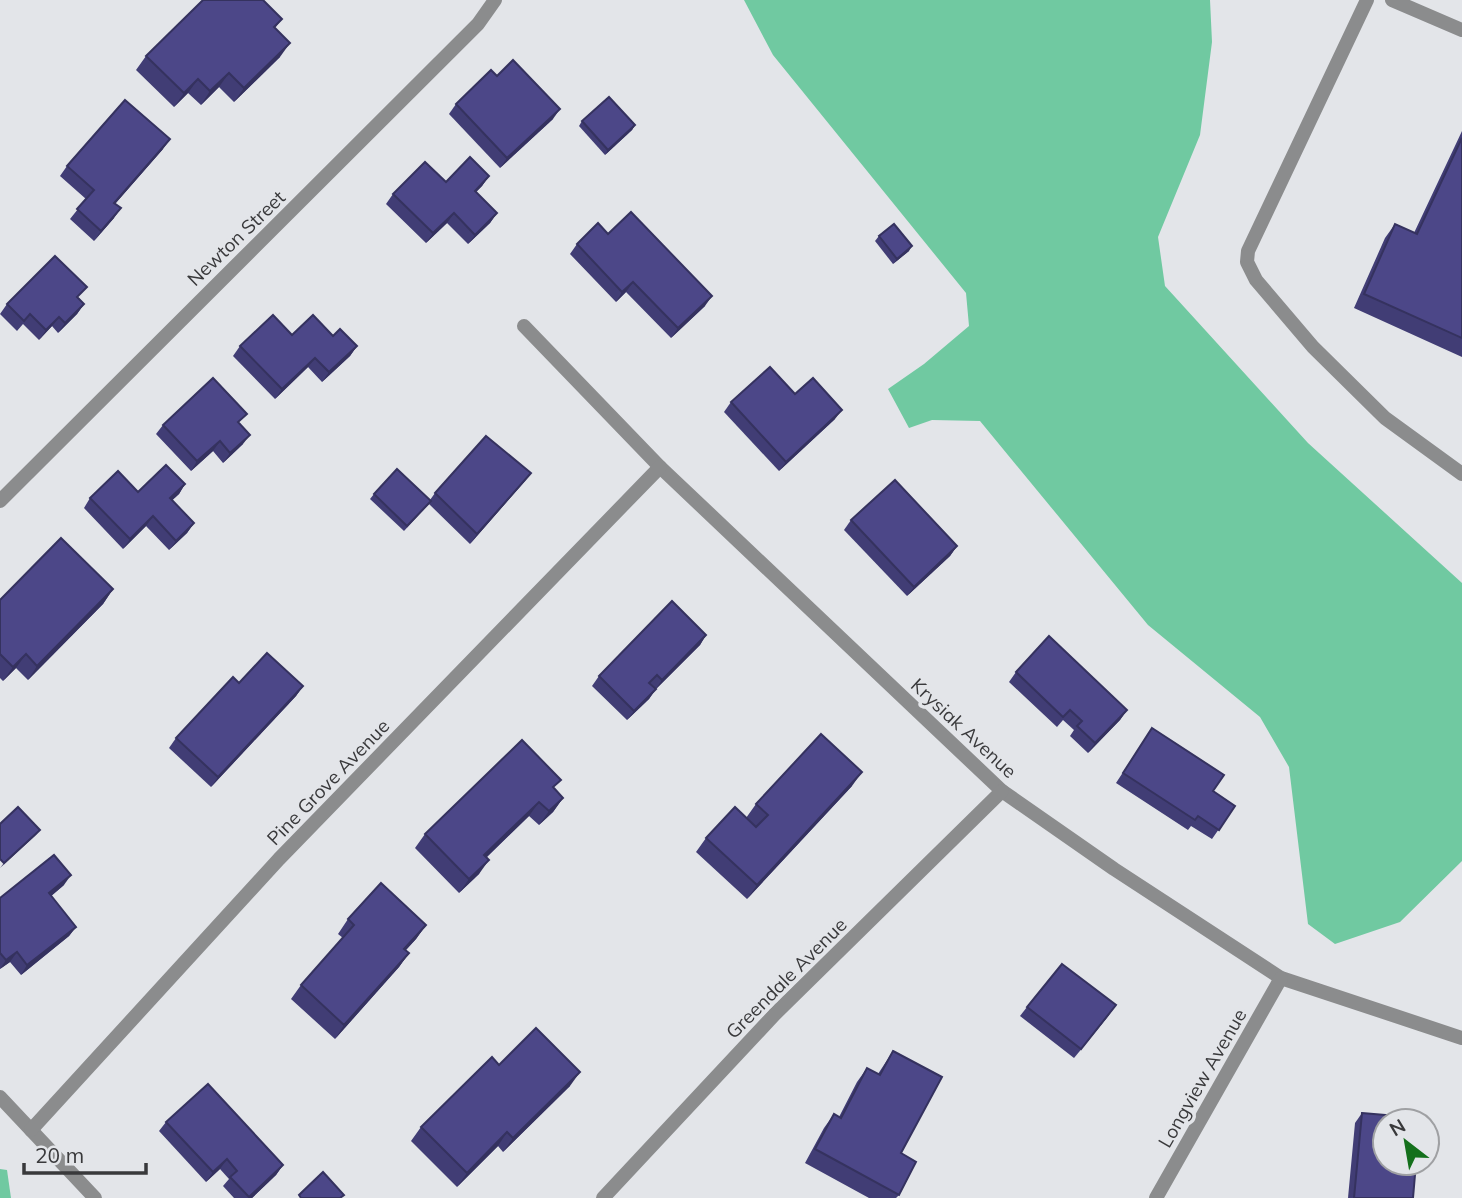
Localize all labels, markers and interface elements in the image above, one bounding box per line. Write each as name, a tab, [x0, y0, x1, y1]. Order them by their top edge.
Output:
street label: Newton Street	[182, 185, 290, 291]
street label: Krysiak Avenue	[906, 673, 1022, 783]
street label: Pine Grove Avenue	[262, 714, 394, 850]
street label: Greendale Avenue	[720, 912, 852, 1044]
street label: Longview Avenue	[1153, 1004, 1251, 1152]
north arrow	[1371, 1107, 1441, 1177]
text: N	[1385, 1113, 1410, 1141]
scale bar	[24, 1132, 147, 1176]
text: 20 m	[35, 1142, 84, 1168]

